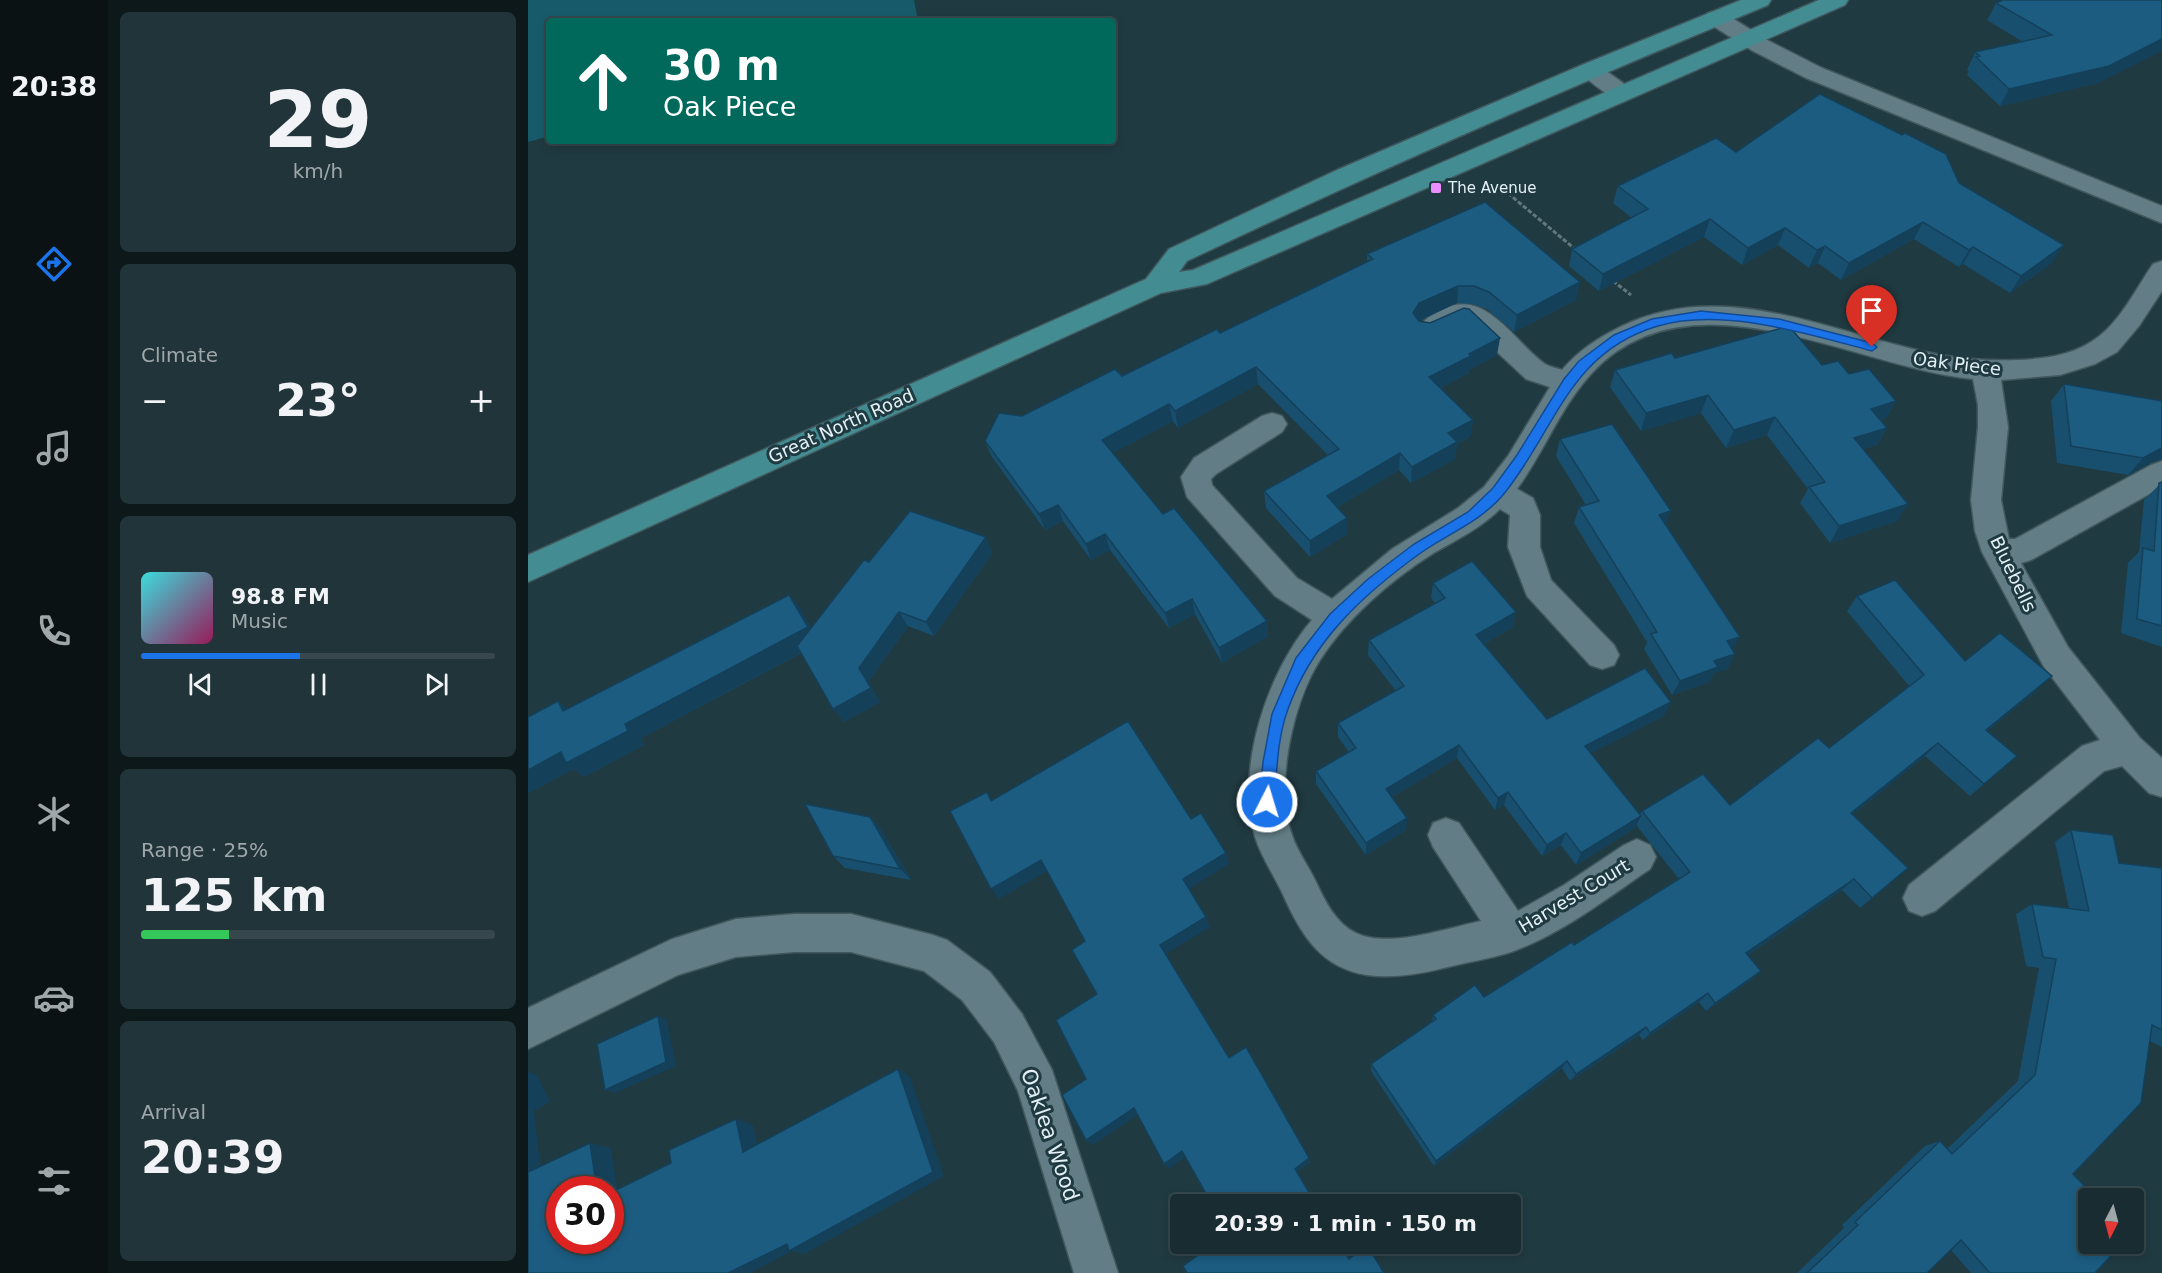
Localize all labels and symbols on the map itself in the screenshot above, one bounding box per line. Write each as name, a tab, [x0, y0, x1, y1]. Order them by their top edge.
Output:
place label: The Avenue	[1447, 179, 1536, 197]
marker: The Avenue	[1429, 181, 1443, 195]
pin	[1846, 285, 1897, 347]
street label: Oak Piece	[1912, 348, 2002, 379]
street label: Great North Road	[765, 384, 917, 467]
street label: Bluebells	[1986, 532, 2041, 615]
position arrow	[1235, 770, 1299, 834]
street label: Harvest Court	[1515, 854, 1633, 937]
street label: Oaklea Wood	[1016, 1066, 1084, 1204]
speed limit sign: 30	[546, 1176, 624, 1254]
north arrow	[2078, 1188, 2144, 1254]

